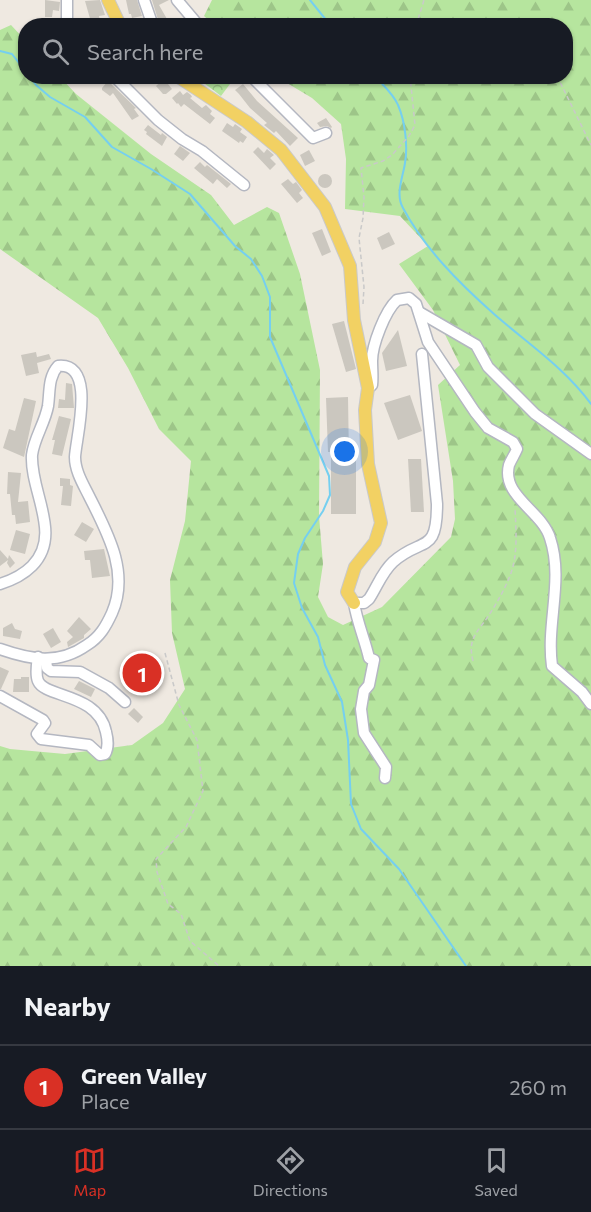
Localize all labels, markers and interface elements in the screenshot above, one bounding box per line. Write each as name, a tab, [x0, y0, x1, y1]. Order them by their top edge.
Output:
search box	[18, 18, 573, 84]
icon: search	[39, 35, 72, 68]
text: Search here	[87, 38, 203, 65]
your location	[330, 437, 359, 466]
pin: 1	[122, 650, 162, 696]
text: Nearby	[24, 990, 111, 1021]
text: Green Valley	[81, 1062, 207, 1089]
text: 1	[39, 1075, 48, 1099]
text: 260 m	[509, 1075, 567, 1099]
text: Place	[81, 1089, 130, 1113]
tab: Map	[73, 1144, 106, 1199]
tab: Directions	[253, 1144, 328, 1199]
tab: Saved	[474, 1144, 518, 1199]

